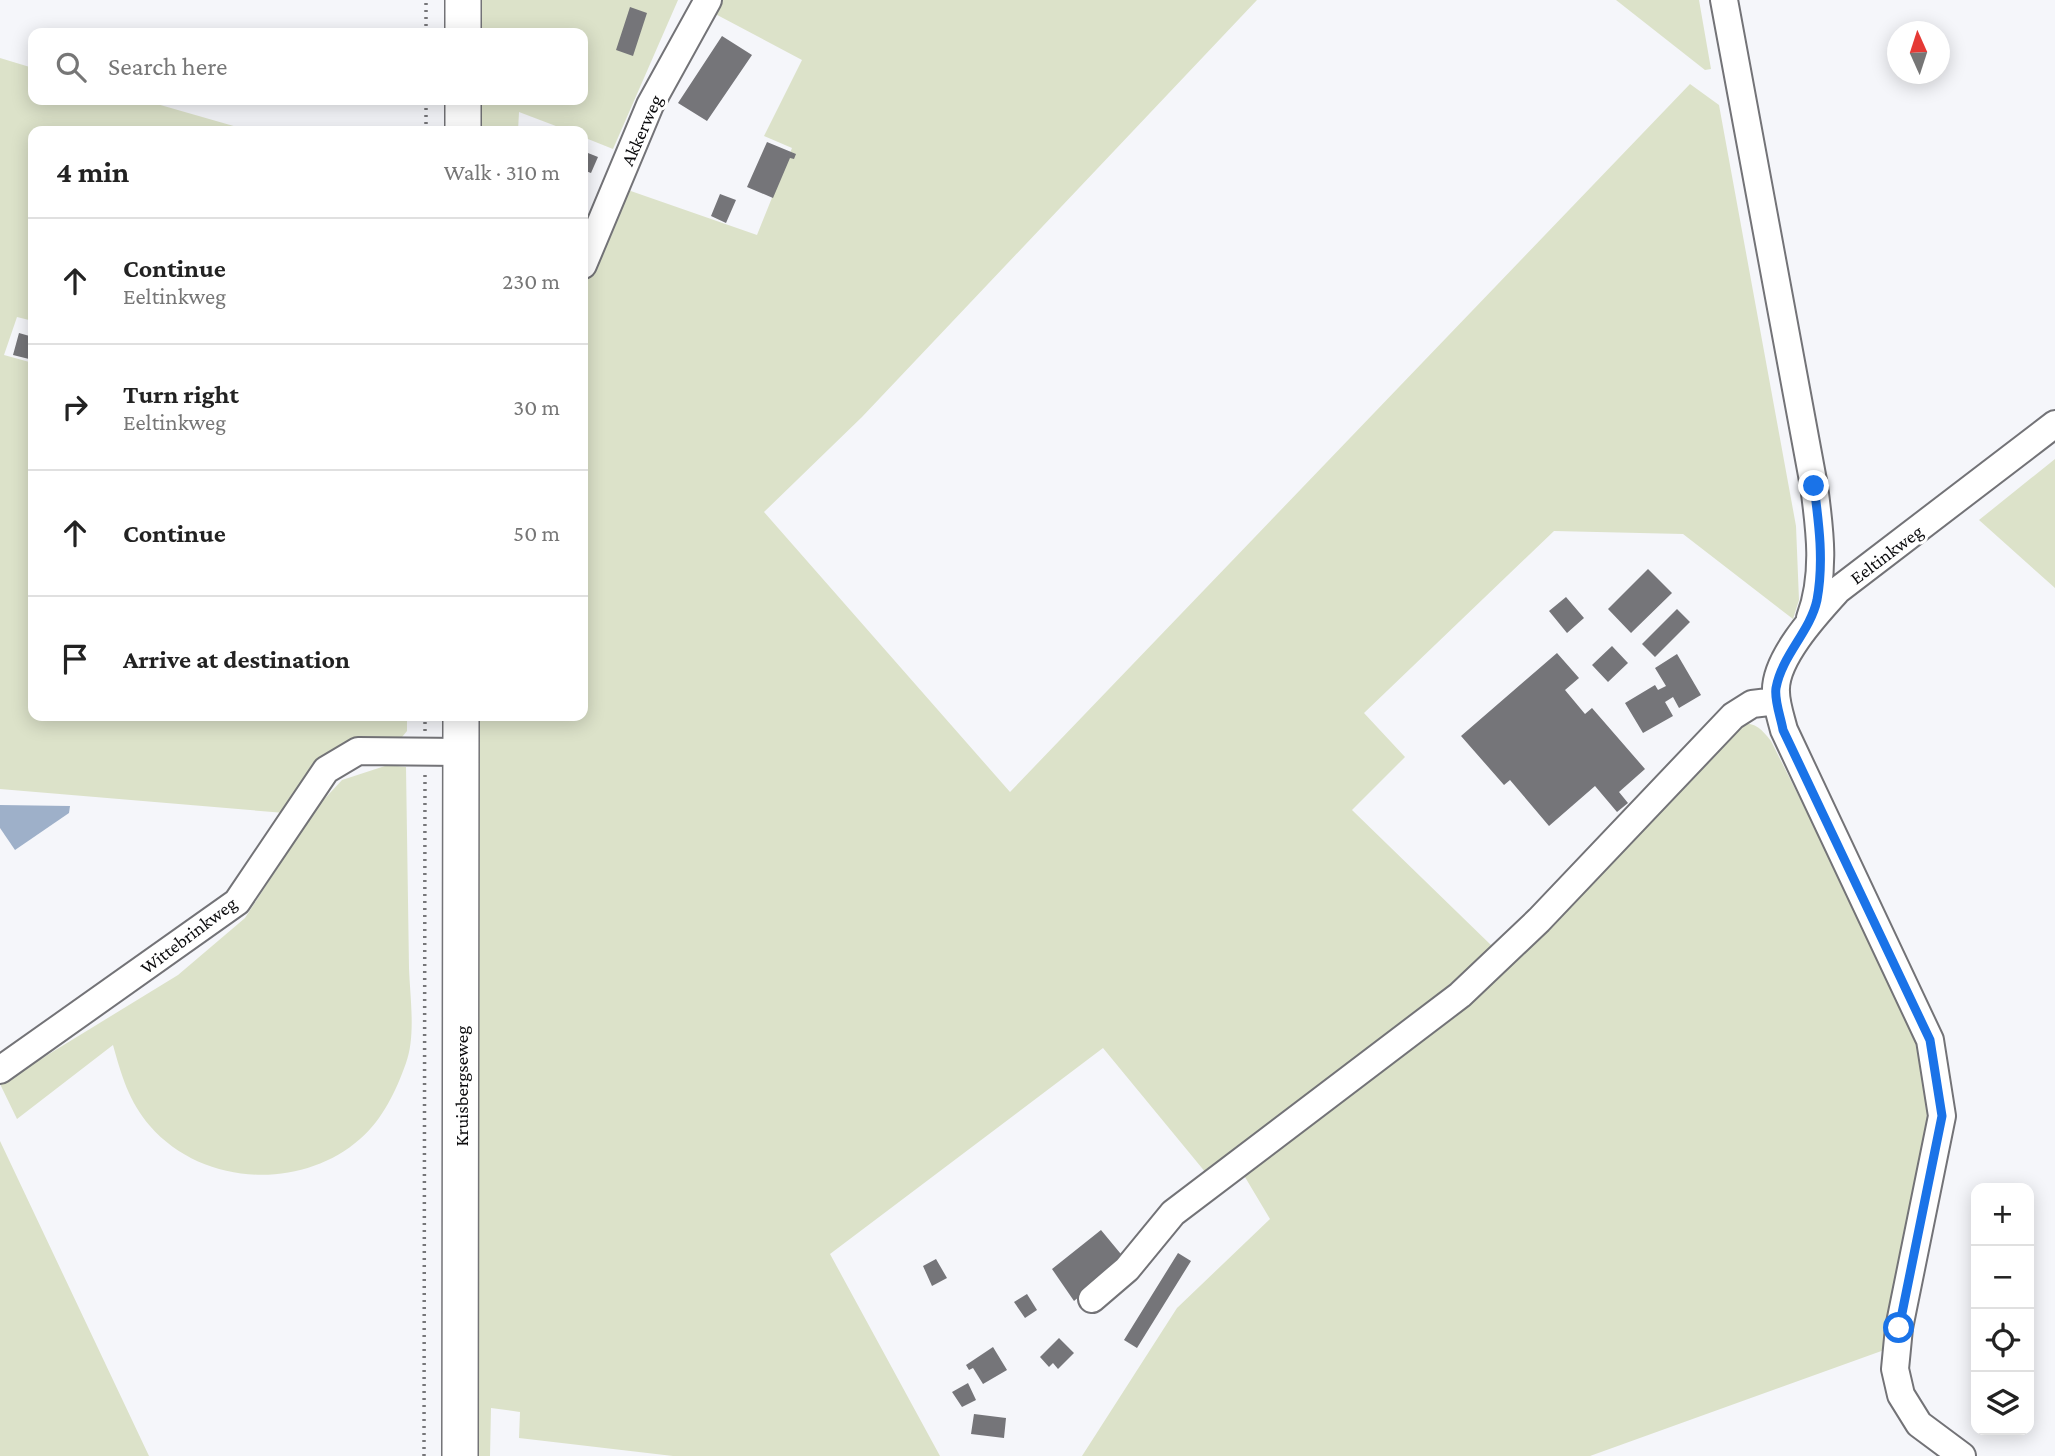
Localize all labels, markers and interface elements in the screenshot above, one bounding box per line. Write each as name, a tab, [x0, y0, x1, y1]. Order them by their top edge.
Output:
north arrow	[1887, 21, 1950, 84]
search box	[28, 28, 588, 105]
icon: search	[52, 48, 90, 86]
text: Search here	[108, 52, 227, 81]
street label: Akkerweg	[617, 92, 666, 169]
text: 4 min	[56, 155, 129, 188]
text: Walk · 310 m	[444, 159, 560, 185]
text: Continue	[123, 254, 226, 283]
icon: ahead	[56, 262, 94, 300]
text: 230 m	[502, 268, 560, 294]
text: Eeltinkweg	[123, 283, 226, 309]
text: Turn right	[123, 380, 239, 409]
icon: right	[56, 388, 94, 426]
text: 30 m	[513, 394, 560, 420]
text: Eeltinkweg	[123, 409, 226, 435]
route end	[1798, 470, 1829, 501]
icon: ahead	[56, 514, 94, 552]
text: Continue	[123, 519, 226, 548]
text: 50 m	[513, 520, 560, 546]
street label: Eeltinkweg	[1846, 520, 1927, 588]
icon: arrive	[56, 640, 94, 678]
text: Arrive at destination	[123, 645, 350, 674]
street label: Wittebrinkweg	[136, 893, 240, 978]
street label: Kruisbergseweg	[451, 1026, 472, 1146]
map controls	[1971, 1183, 2034, 1435]
button: +	[1971, 1183, 2034, 1246]
button: −	[1971, 1246, 2034, 1309]
button: locate	[1971, 1309, 2034, 1372]
route start	[1883, 1312, 1914, 1343]
button: layers	[1971, 1372, 2034, 1435]

